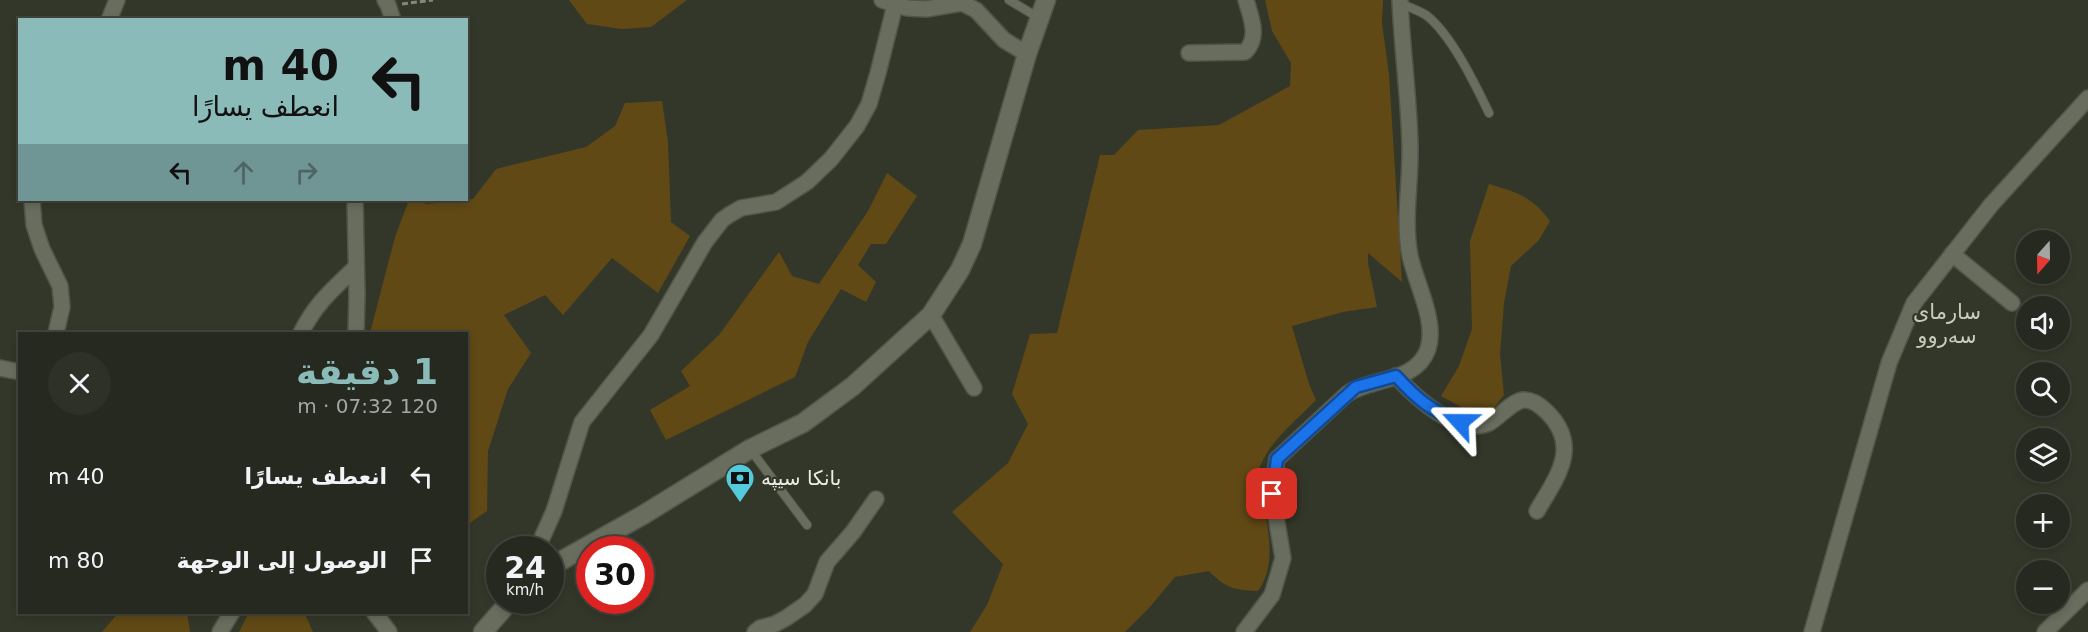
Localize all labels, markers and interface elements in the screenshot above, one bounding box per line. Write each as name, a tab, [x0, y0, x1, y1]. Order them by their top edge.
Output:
text: 40 m	[222, 41, 339, 90]
icon: left	[360, 42, 438, 120]
text: انعطف يسارًا	[192, 91, 339, 122]
icon: left	[164, 156, 197, 189]
icon: ahead	[227, 156, 260, 189]
icon: right	[290, 156, 323, 189]
north arrow	[2016, 230, 2070, 284]
map controls	[2016, 230, 2070, 614]
button: sound	[2016, 296, 2070, 350]
district label: سارمای سەروو	[1913, 300, 1981, 348]
text: 1 دقيقة	[296, 351, 438, 392]
button: close	[48, 352, 111, 415]
button: search	[2016, 362, 2070, 416]
position arrow	[1428, 390, 1492, 454]
text: 120 m · 07:32	[297, 394, 438, 418]
button: layers	[2016, 428, 2070, 482]
icon: left	[405, 460, 438, 493]
bank icon: بانکا سیپە	[724, 462, 756, 504]
text: 40 m	[48, 464, 104, 489]
text: انعطف يسارًا	[244, 464, 387, 489]
place label: بانکا سیپە	[761, 466, 841, 491]
pin	[1246, 468, 1297, 519]
icon: arrive	[1255, 477, 1288, 510]
button: +	[2016, 494, 2070, 548]
speed limit sign: 30	[576, 536, 654, 614]
icon: arrive	[405, 544, 438, 577]
text: 80 m	[48, 548, 104, 573]
text: الوصول إلى الوجهة	[177, 548, 387, 573]
text: 24	[504, 550, 546, 585]
button: −	[2016, 560, 2070, 614]
text: km/h	[506, 581, 544, 599]

